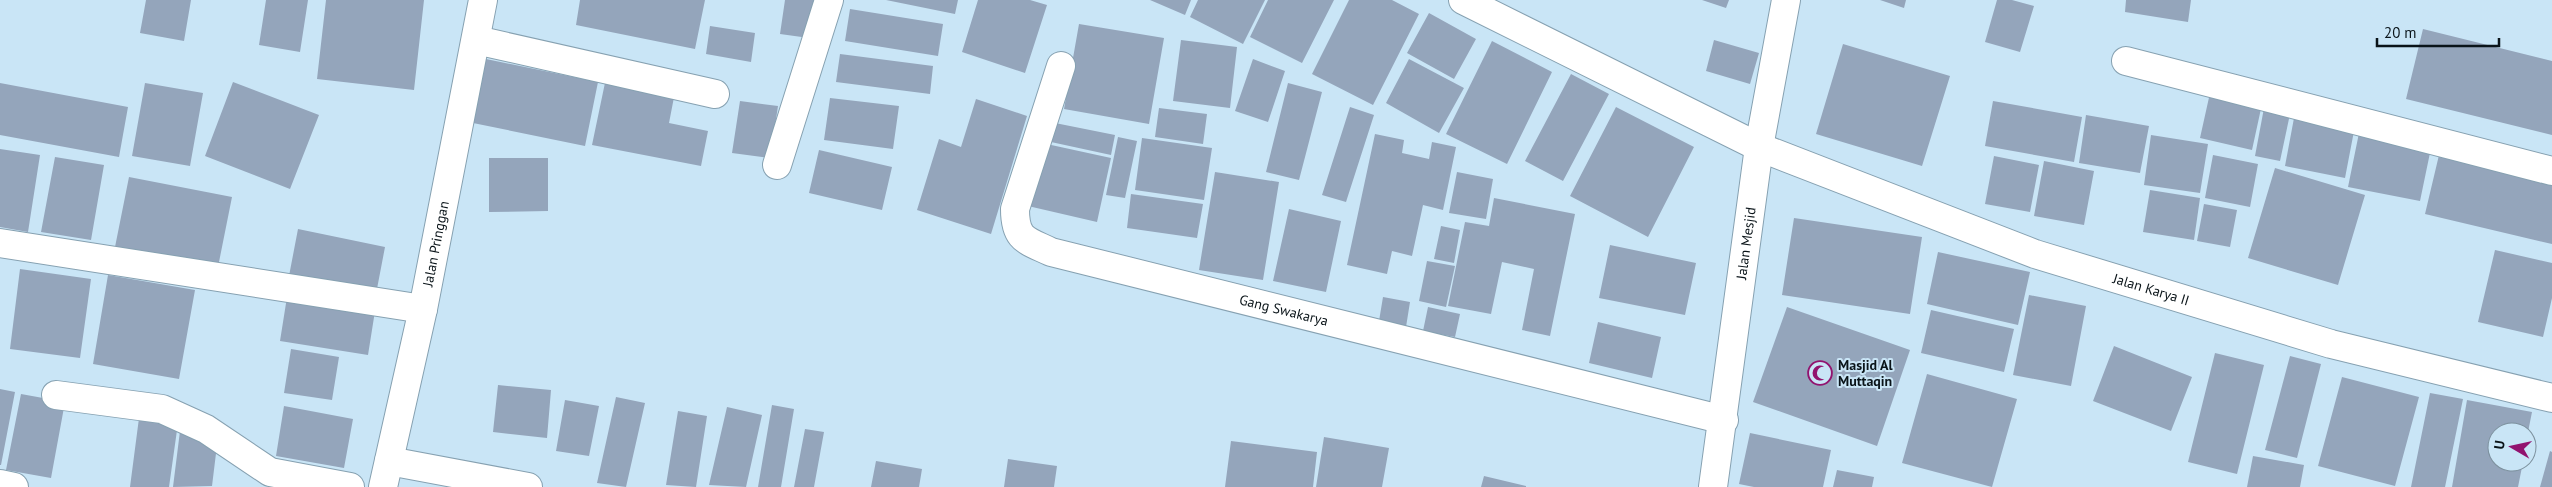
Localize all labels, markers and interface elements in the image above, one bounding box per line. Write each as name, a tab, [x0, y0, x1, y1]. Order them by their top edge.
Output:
scale bar	[2377, 15, 2500, 47]
text: 20 m	[2384, 23, 2417, 42]
street label: Jalan Pringgan	[418, 199, 453, 289]
street label: Jalan Mesjid	[1732, 206, 1760, 281]
street label: Jalan Karya II	[2110, 269, 2192, 309]
street label: Gang Swakarya	[1237, 290, 1330, 330]
place label: Masjid Al Muttaqin	[1838, 356, 1894, 390]
mosque icon: Masjid Al Muttaqin	[1807, 360, 1833, 386]
north arrow	[2487, 422, 2537, 472]
text: U	[2490, 439, 2509, 451]

